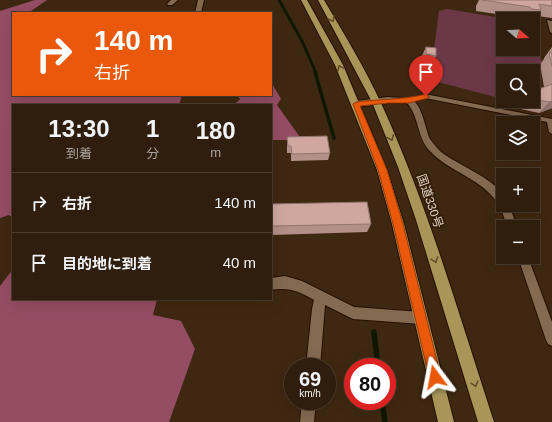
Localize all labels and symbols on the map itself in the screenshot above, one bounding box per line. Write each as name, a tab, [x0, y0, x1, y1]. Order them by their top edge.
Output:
north arrow	[496, 12, 540, 56]
one-way arrow	[327, 15, 335, 22]
pin	[409, 55, 443, 96]
one-way arrow	[337, 65, 345, 72]
one-way arrow	[386, 134, 394, 141]
street label: 国道330号	[414, 172, 446, 230]
one-way arrow	[431, 256, 439, 263]
position arrow	[414, 356, 456, 398]
speed limit sign: 80	[344, 358, 396, 410]
one-way arrow	[470, 380, 479, 387]

